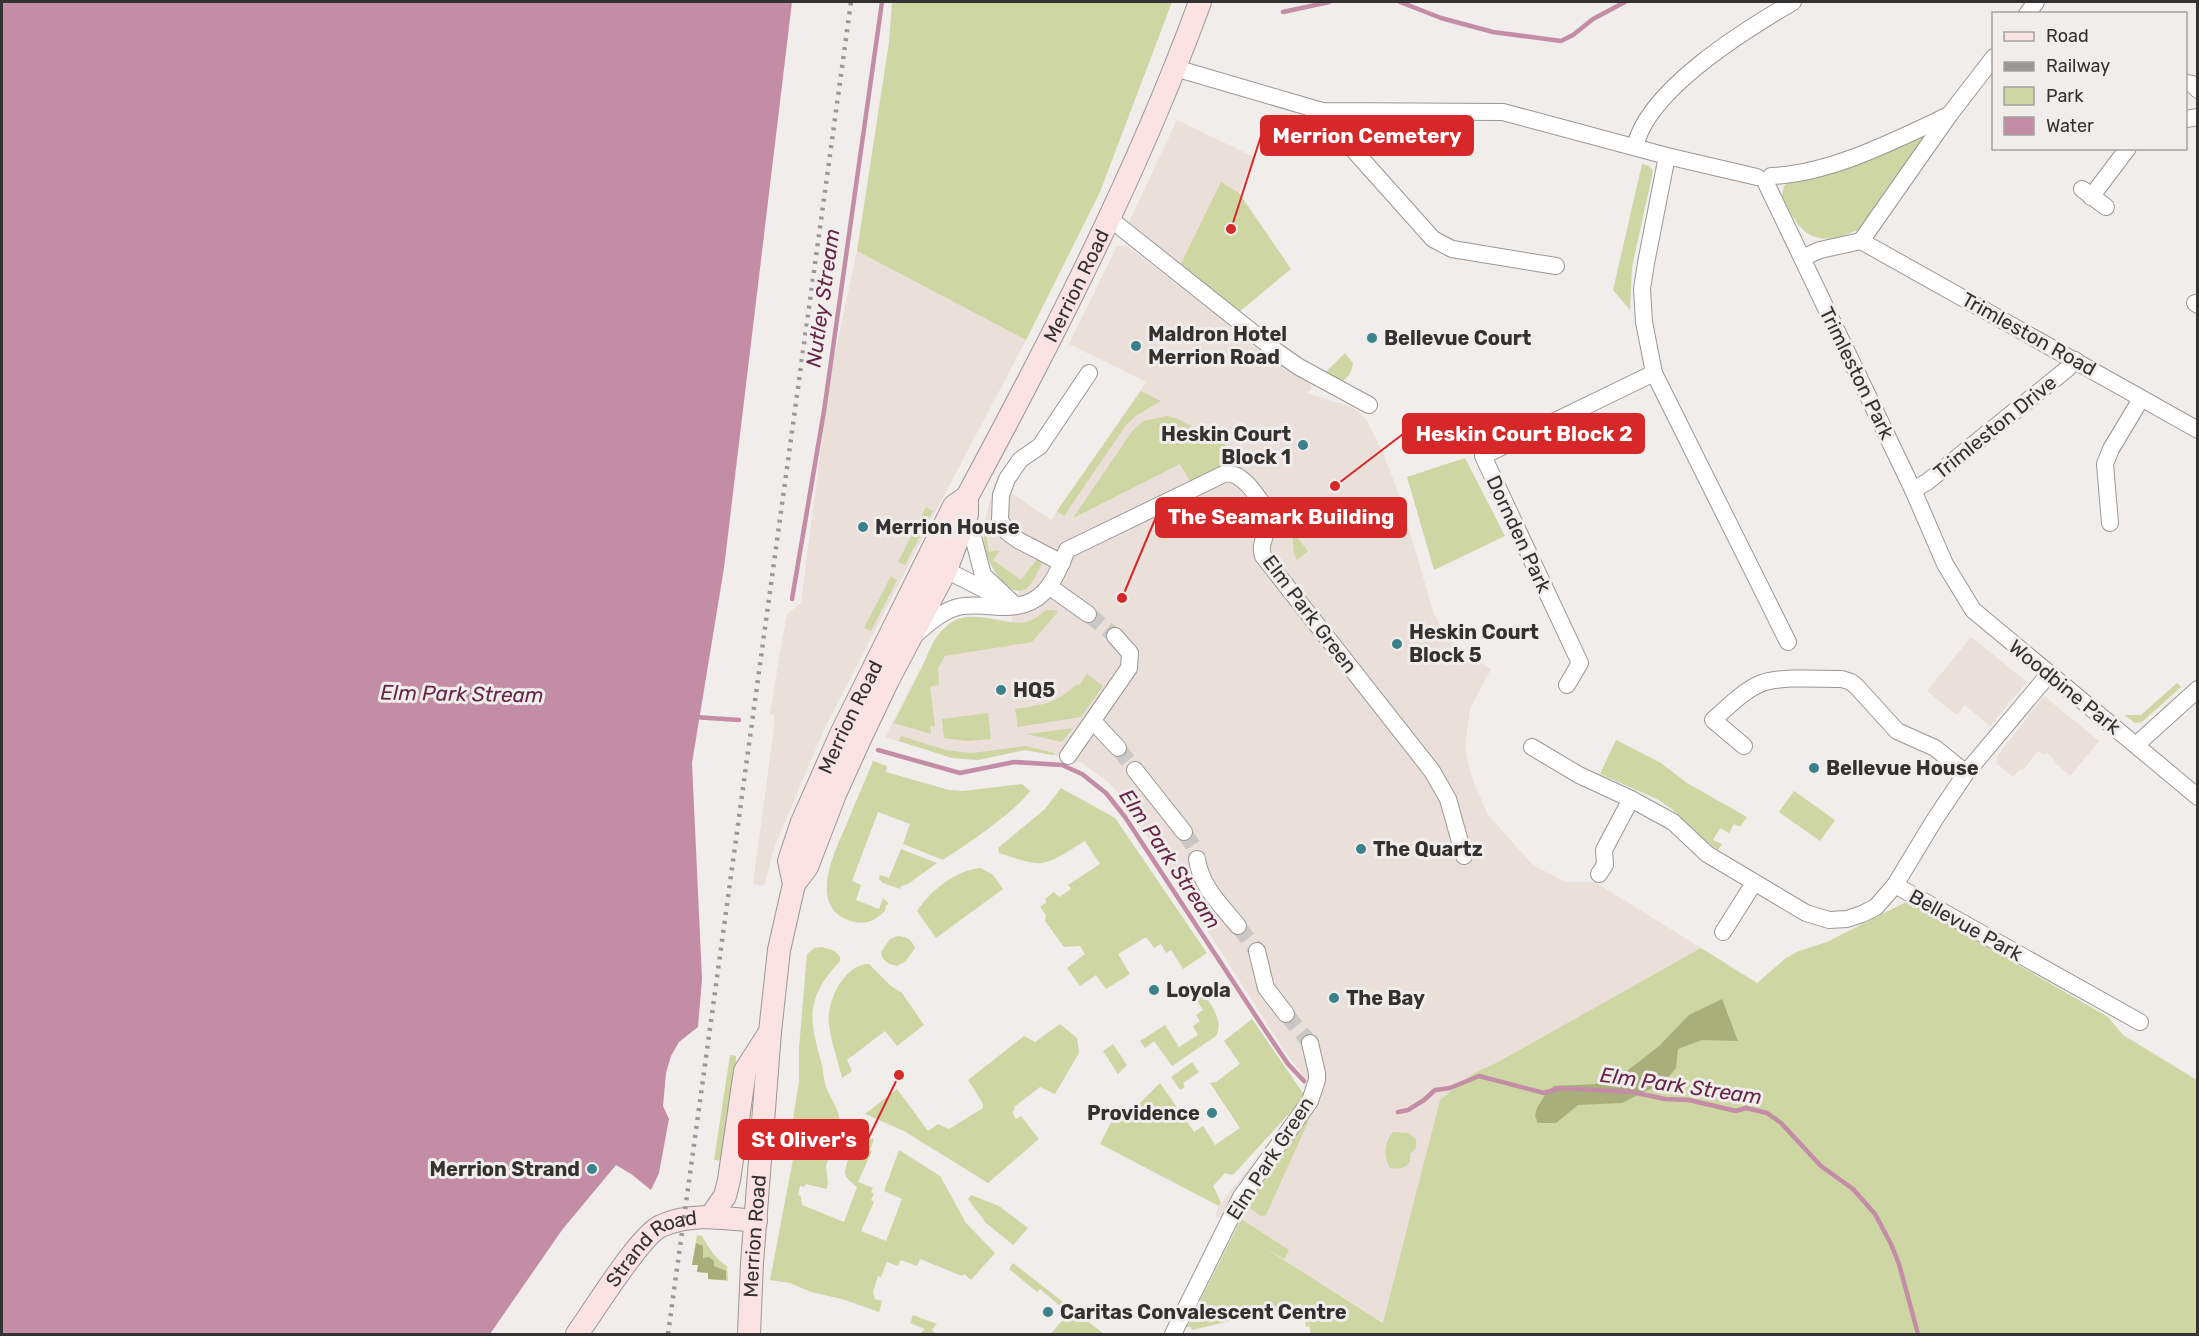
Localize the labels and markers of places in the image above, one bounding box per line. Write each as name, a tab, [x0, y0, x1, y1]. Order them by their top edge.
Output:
callout: Merrion Cemetery	[1261, 116, 1473, 155]
place label: Maldron Hotel Merrion Road	[1148, 322, 1287, 369]
place label: Bellevue Court	[1384, 326, 1531, 350]
marker: Bellevue Court	[1365, 331, 1379, 345]
marker: Maldron Hotel Merrion Road	[1129, 339, 1143, 353]
callout: Heskin Court Block 2	[1403, 414, 1644, 453]
place label: Heskin Court Block 1	[1161, 422, 1291, 469]
marker: Heskin Court Block 1	[1296, 438, 1310, 452]
callout: The Seamark Building	[1156, 498, 1406, 537]
place label: Merrion House	[875, 515, 1020, 539]
marker: Merrion House	[856, 520, 870, 534]
place label: Heskin Court Block 5	[1409, 620, 1539, 667]
marker: Heskin Court Block 5	[1390, 637, 1404, 651]
place label: HQ5	[1013, 678, 1055, 702]
marker: HQ5	[994, 683, 1008, 697]
place label: Bellevue House	[1826, 756, 1979, 780]
marker: Bellevue House	[1807, 761, 1821, 775]
place label: The Quartz	[1373, 837, 1483, 861]
marker: The Quartz	[1354, 842, 1368, 856]
place label: Loyola	[1166, 978, 1231, 1002]
marker: Loyola	[1147, 983, 1161, 997]
place label: The Bay	[1346, 986, 1425, 1010]
marker: The Bay	[1327, 991, 1341, 1005]
place label: Providence	[1087, 1101, 1200, 1125]
marker: Providence	[1205, 1106, 1219, 1120]
callout: St Oliver's	[739, 1120, 868, 1159]
place label: Merrion Strand	[430, 1157, 580, 1181]
marker: Merrion Strand	[585, 1162, 599, 1176]
place label: Caritas Convalescent Centre	[1060, 1300, 1347, 1324]
marker: Caritas Convalescent Centre	[1041, 1305, 1055, 1319]

